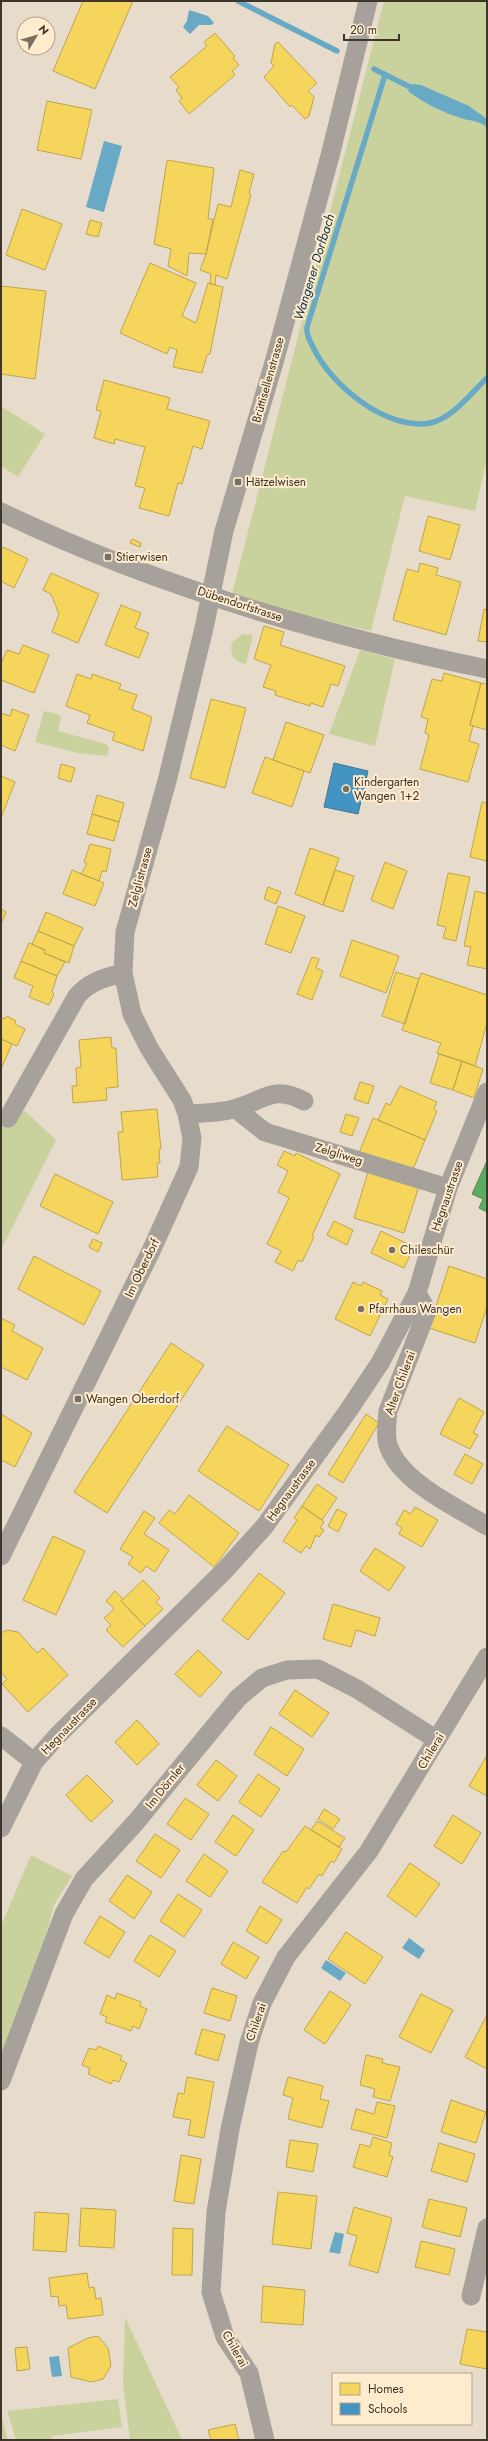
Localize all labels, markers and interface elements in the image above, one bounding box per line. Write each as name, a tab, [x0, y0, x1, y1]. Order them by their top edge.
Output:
north arrow	[16, 16, 56, 56]
scale bar	[344, 16, 399, 42]
text: N	[35, 21, 53, 38]
text: 20 m	[350, 21, 377, 39]
water label: Wangener Dorfbach	[289, 211, 339, 323]
street label: Brüttisellenstrasse	[247, 335, 289, 425]
place label: Hätzelwisen	[246, 473, 306, 491]
marker: Hätzelwisen	[233, 477, 243, 487]
place label: Stierwisen	[116, 548, 168, 566]
marker: Stierwisen	[103, 552, 113, 562]
street label: Dübendorfstrasse	[195, 582, 285, 626]
place label: Kindergarten Wangen 1+2	[354, 773, 419, 805]
marker: Kindergarten Wangen 1+2	[341, 784, 351, 794]
street label: Zelglistrasse	[123, 845, 157, 909]
street label: Zelgliweg	[313, 1138, 365, 1170]
street label: Hegnaustrasse	[427, 1158, 467, 1234]
street label: Im Oberdorf	[120, 1235, 164, 1300]
place label: Chileschür	[400, 1241, 455, 1259]
marker: Chileschür	[387, 1245, 397, 1255]
place label: Pfarrhaus Wangen	[369, 1300, 462, 1318]
marker: Pfarrhaus Wangen	[356, 1304, 366, 1314]
street label: Alter Chilerai	[380, 1348, 420, 1418]
place label: Wangen Oberdorf	[86, 1390, 180, 1408]
marker: Wangen Oberdorf	[73, 1394, 83, 1404]
street label: Hegnaustrasse	[262, 1455, 320, 1525]
street label: Hegnaustrasse	[37, 1693, 101, 1759]
street label: Chilerai	[413, 1729, 449, 1773]
street label: Im Dörnler	[141, 1759, 190, 1813]
street label: Chilerai	[241, 2000, 271, 2044]
street label: Chilerai	[217, 2327, 253, 2371]
legend	[332, 2373, 472, 2425]
text: Homes	[368, 2380, 404, 2398]
text: Schools	[368, 2400, 407, 2418]

